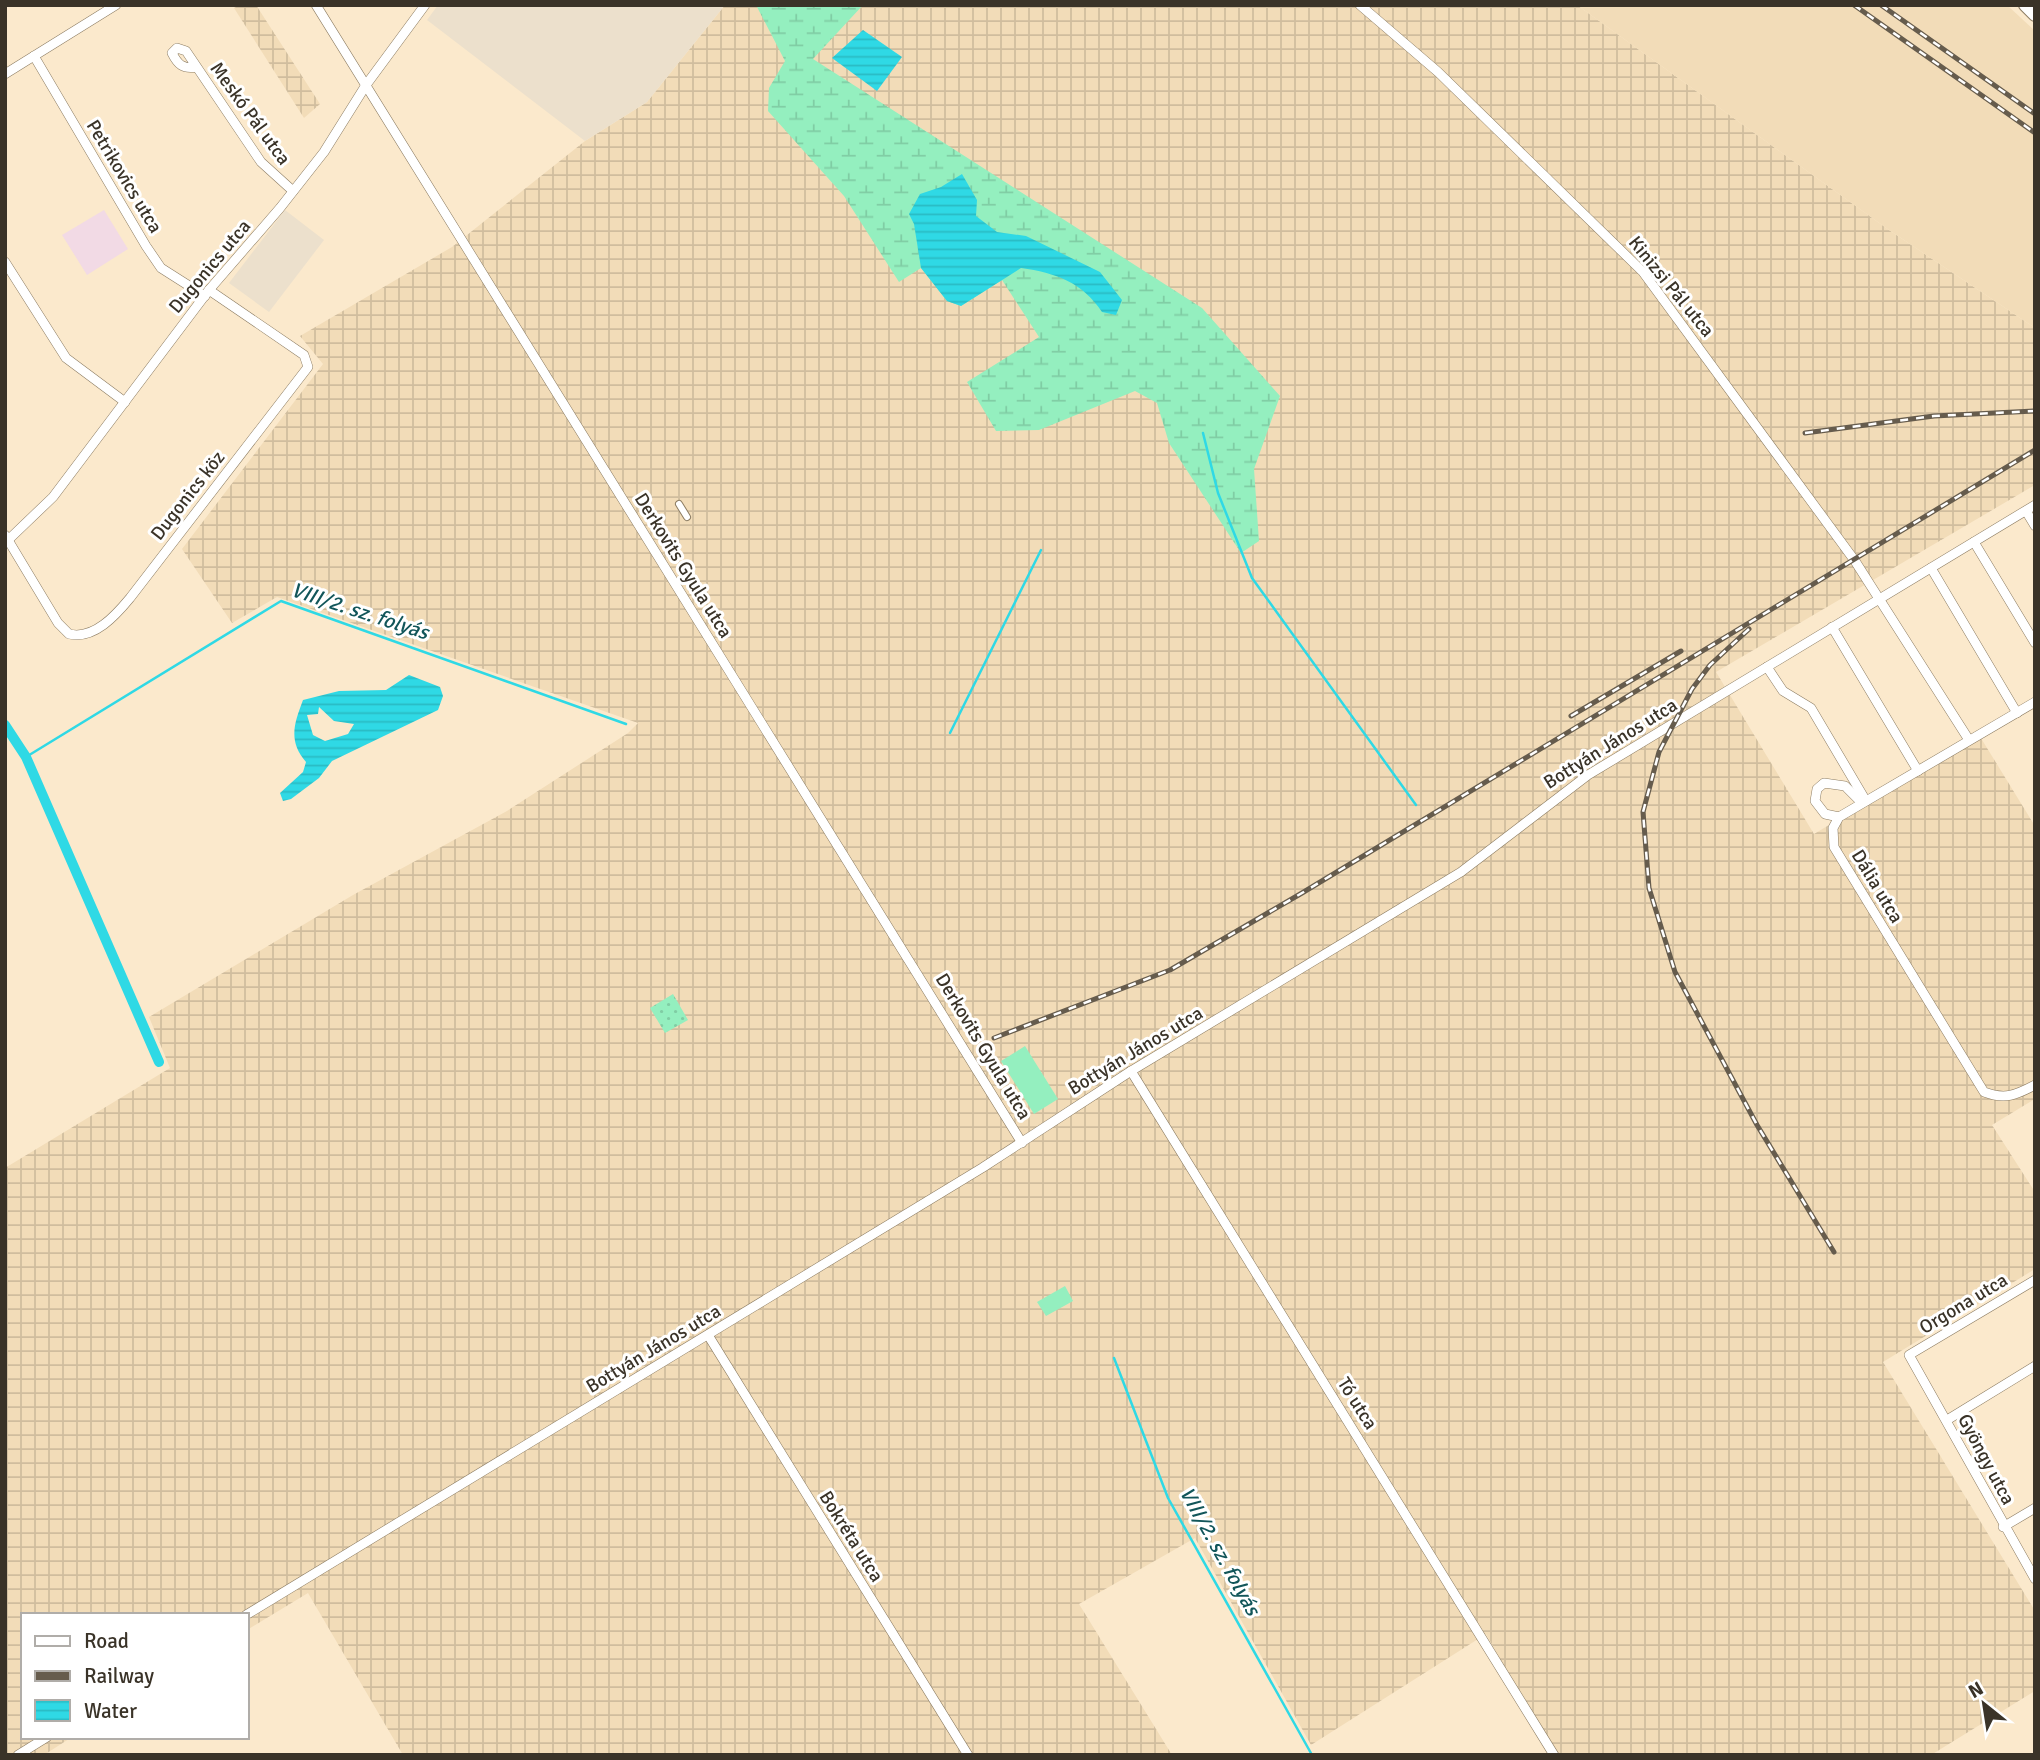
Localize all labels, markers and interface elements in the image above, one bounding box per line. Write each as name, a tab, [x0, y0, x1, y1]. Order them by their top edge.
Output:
street label: Meskó Pál utca	[205, 57, 296, 170]
street label: Petrikovics utca	[81, 115, 167, 238]
street label: Dugonics utca	[164, 215, 256, 318]
street label: Kinizsi Pál utca	[1623, 231, 1719, 342]
street label: Dugonics köz	[145, 446, 230, 545]
street label: Derkovits Gyula utca	[629, 489, 737, 643]
water label: VIII/2. sz. folyás	[288, 577, 434, 646]
street label: Bottyán János utca	[1539, 693, 1682, 795]
street label: Dália utca	[1846, 845, 1908, 928]
street label: Derkovits Gyula utca	[930, 969, 1036, 1124]
street label: Bottyán János utca	[1064, 1001, 1207, 1101]
street label: Orgona utca	[1915, 1268, 2012, 1340]
street label: Bottyán János utca	[582, 1299, 725, 1399]
street label: Tó utca	[1332, 1373, 1383, 1434]
street label: Gyöngy utca	[1952, 1410, 2020, 1509]
water label: VIII/2. sz. folyás	[1174, 1482, 1267, 1621]
street label: Bokréta utca	[814, 1487, 889, 1587]
legend	[21, 1613, 248, 1739]
text: Road	[84, 1628, 129, 1654]
text: Railway	[84, 1663, 154, 1689]
north arrow	[1949, 1669, 2019, 1739]
text: N	[1964, 1676, 1988, 1704]
text: Water	[84, 1698, 137, 1724]

